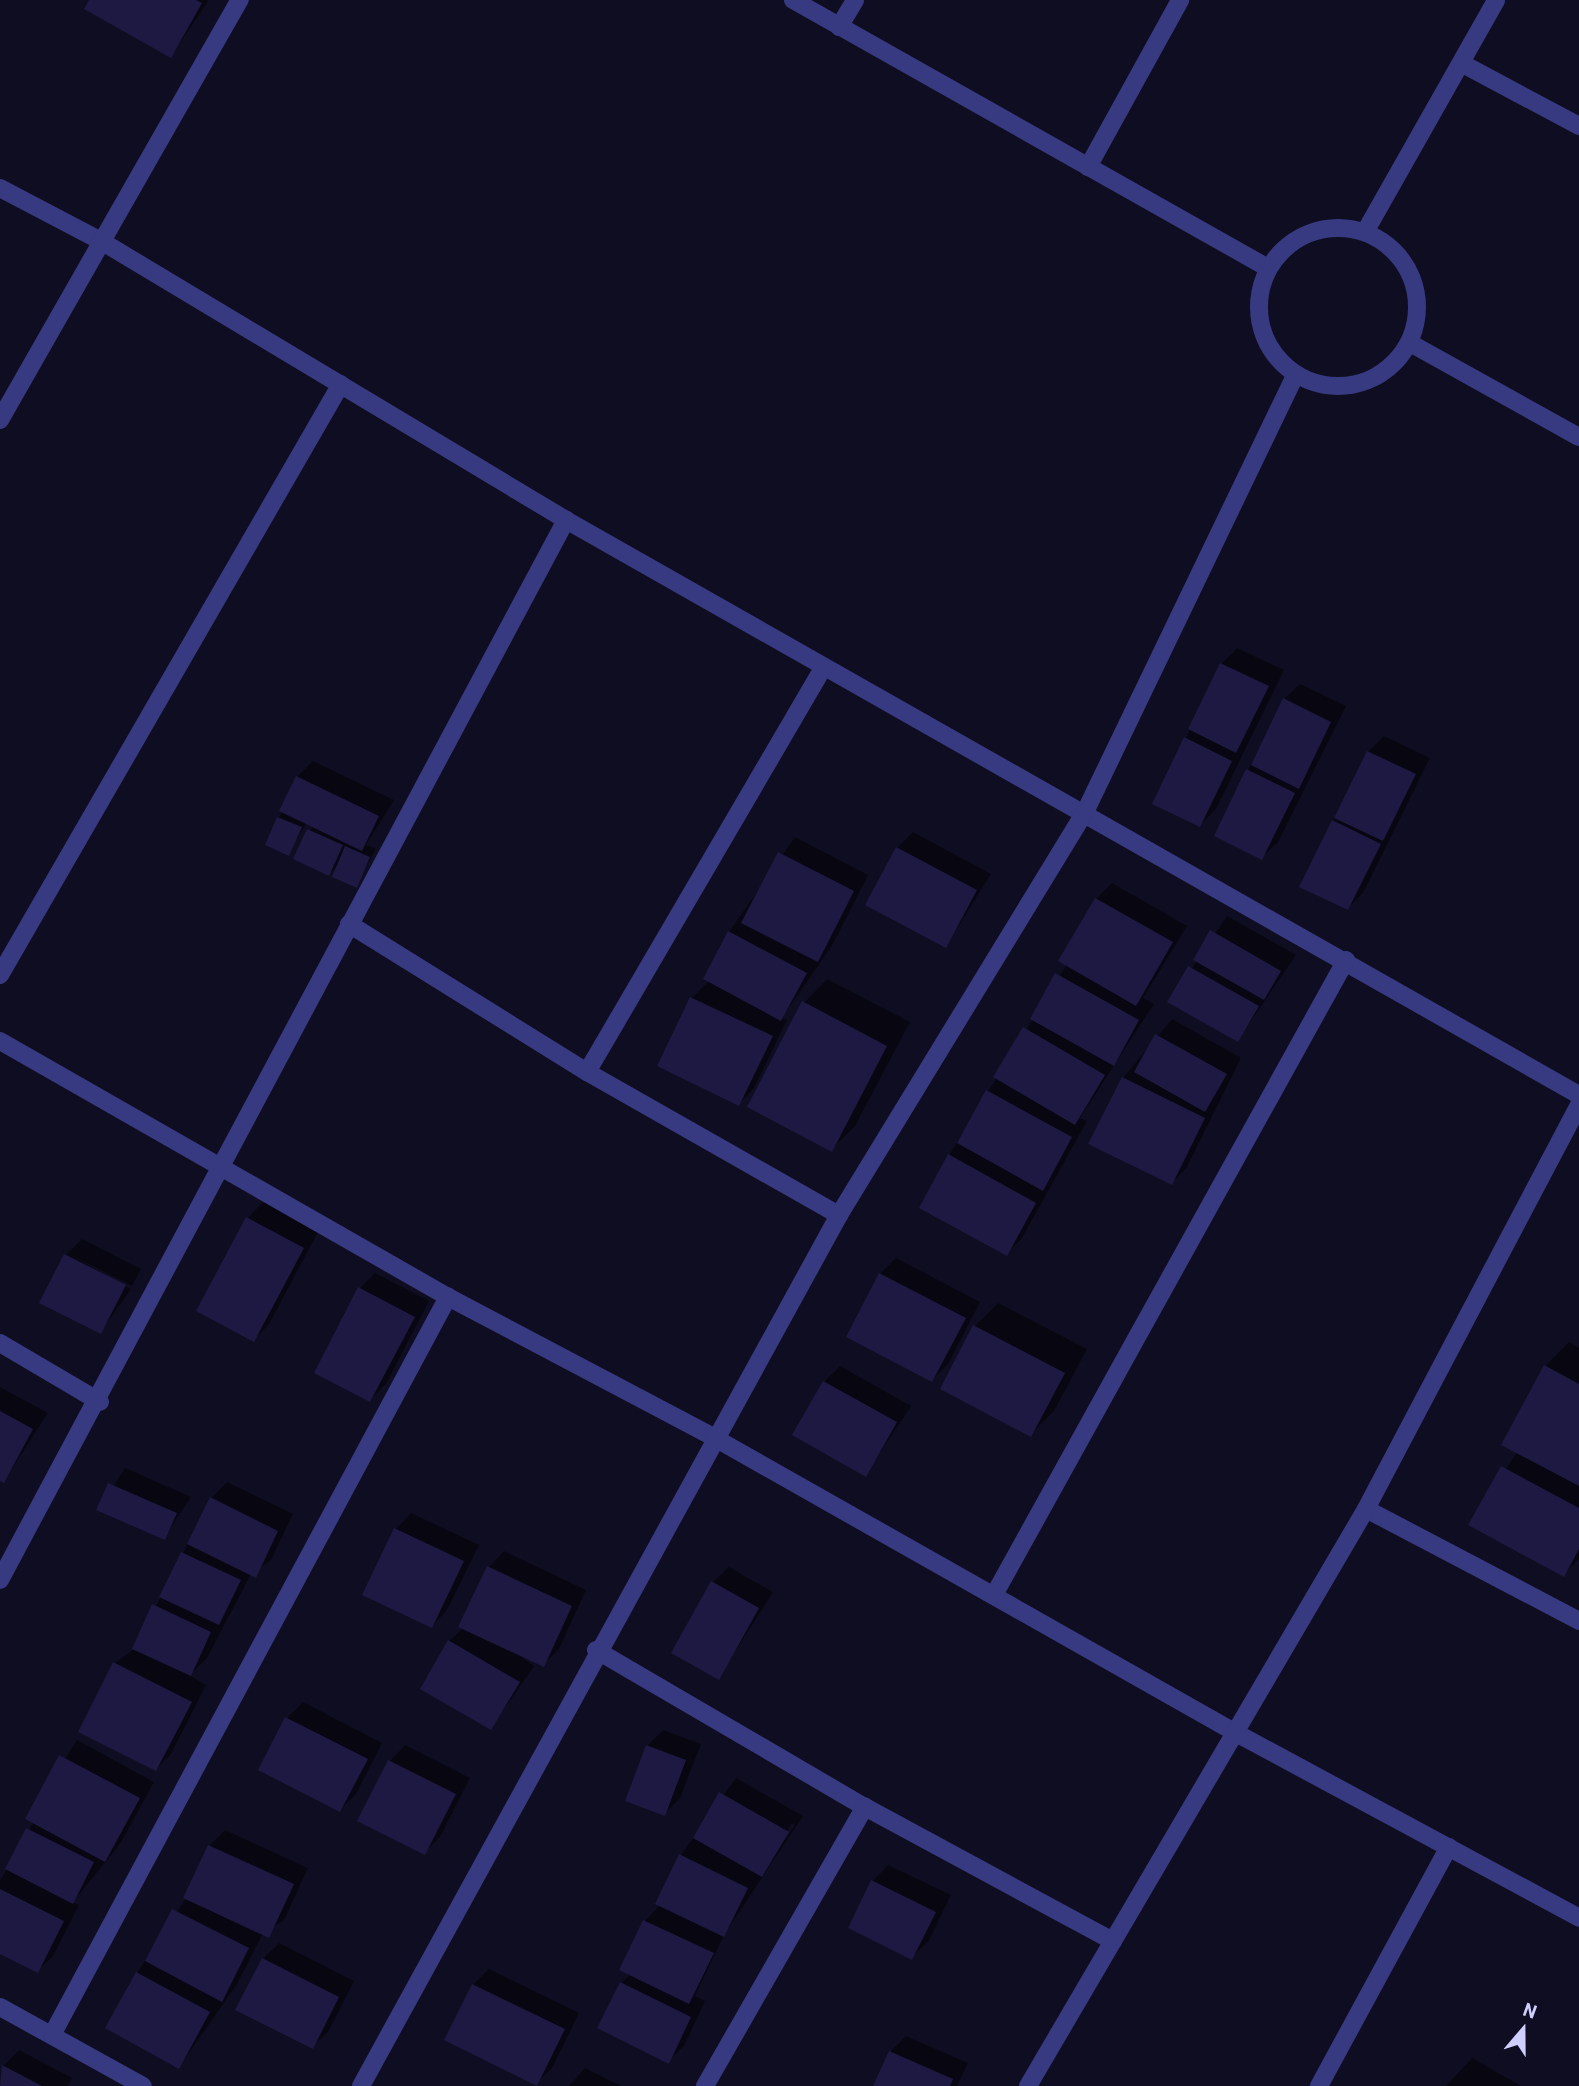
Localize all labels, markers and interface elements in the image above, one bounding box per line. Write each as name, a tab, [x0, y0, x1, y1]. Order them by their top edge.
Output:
north arrow	[1488, 1995, 1558, 2065]
text: N	[1520, 1997, 1540, 2023]

